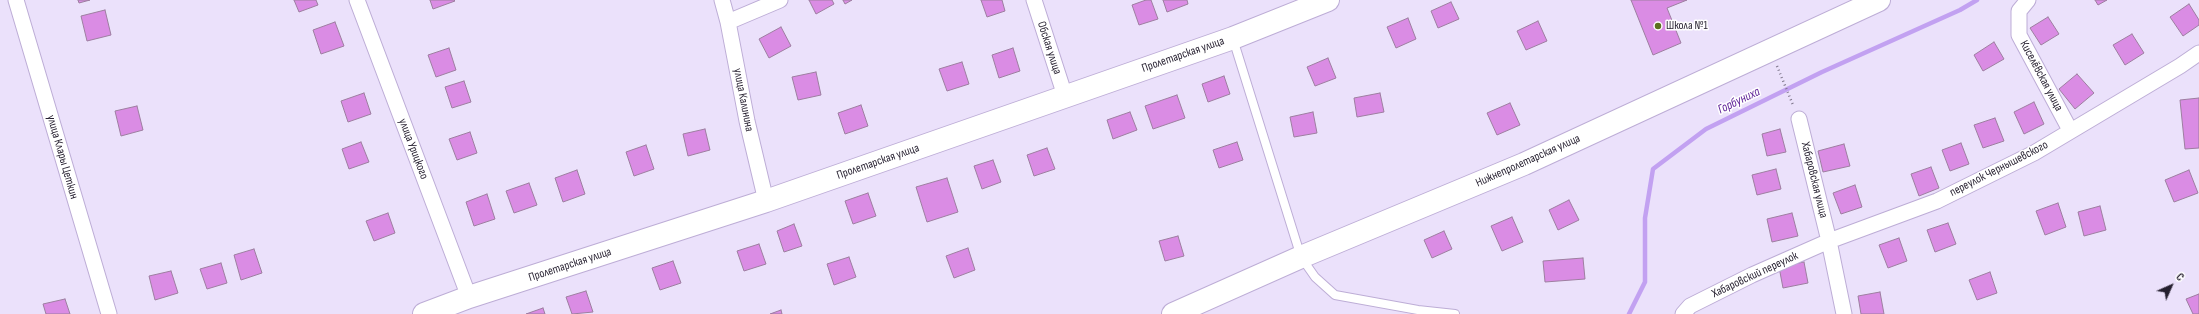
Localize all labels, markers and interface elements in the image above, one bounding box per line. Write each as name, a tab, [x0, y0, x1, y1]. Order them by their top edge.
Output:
place label: Школа №1	[1666, 19, 1708, 33]
street label: Обская улица	[1034, 20, 1064, 76]
marker: Школа №1	[1653, 21, 1663, 31]
street label: Пролетарская улица	[1140, 34, 1226, 76]
street label: Киселёвская улица	[2016, 38, 2066, 114]
street label: улица Калинина	[730, 67, 756, 133]
water label: Горбуниха	[1715, 84, 1763, 118]
street label: улица Клары Цеткин	[43, 113, 81, 201]
street label: улица Урицкого	[395, 117, 431, 181]
street label: Нижнепролетарская улица	[1474, 131, 1582, 191]
street label: переулок Чернышевского	[1947, 138, 2051, 200]
street label: Хабаровская улица	[1798, 140, 1830, 220]
street label: Пролетарская улица	[835, 141, 921, 183]
street label: Пролетарская улица	[527, 245, 613, 285]
street label: Хабаровский переулок	[1710, 249, 1800, 301]
north arrow	[2151, 266, 2191, 306]
text: С	[2173, 271, 2186, 284]

